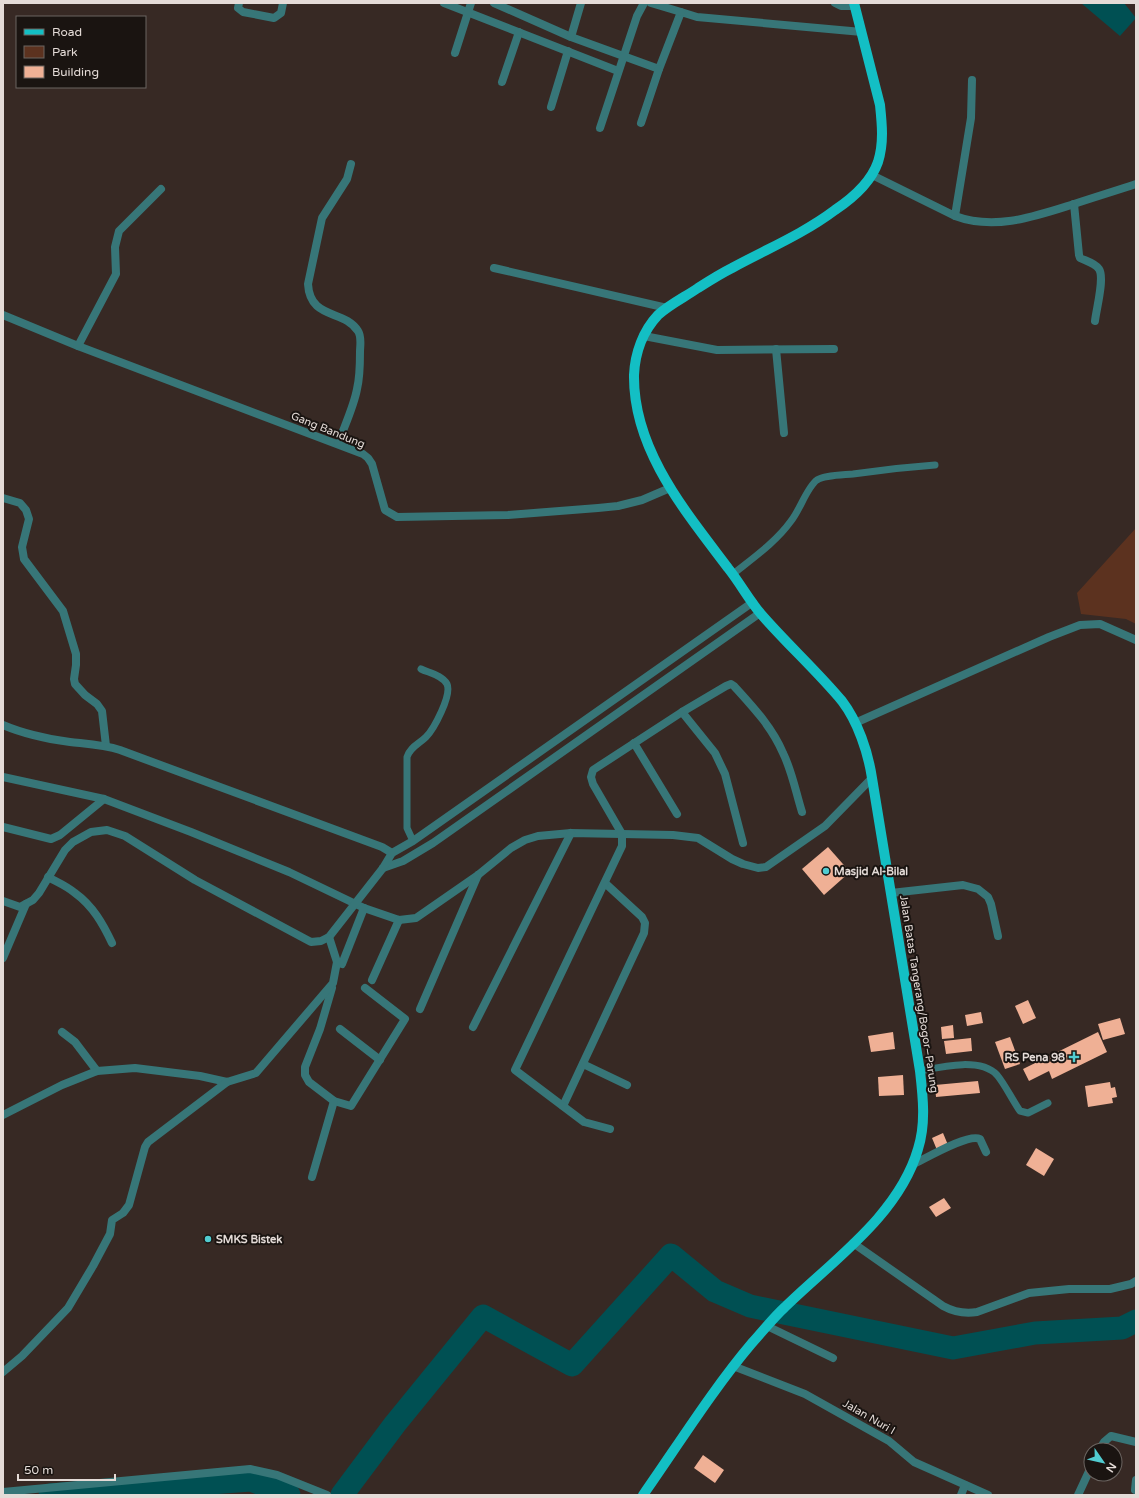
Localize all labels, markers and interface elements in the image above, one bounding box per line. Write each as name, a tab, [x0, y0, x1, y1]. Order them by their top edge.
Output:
legend	[16, 16, 146, 88]
text: Road	[52, 25, 82, 39]
text: Park	[52, 45, 78, 59]
text: Building	[52, 65, 99, 79]
street label: Gang Bandung	[289, 409, 367, 451]
place label: Masjid Al-Bilal	[834, 865, 908, 879]
marker: Masjid Al-Bilal	[821, 866, 831, 876]
street label: Jalan Batas Tangerang/Bogor–Parung	[897, 894, 941, 1094]
place label: RS Pena 98	[1005, 1051, 1065, 1064]
marker: RS Pena 98	[1068, 1051, 1080, 1063]
place label: SMKS Bistek	[216, 1233, 282, 1246]
marker: SMKS Bistek	[203, 1234, 213, 1244]
street label: Jalan Nuri I	[841, 1397, 897, 1437]
north arrow	[1083, 1442, 1123, 1482]
scale bar	[18, 1456, 115, 1482]
text: N	[1103, 1460, 1119, 1475]
text: 50 m	[24, 1463, 53, 1477]

